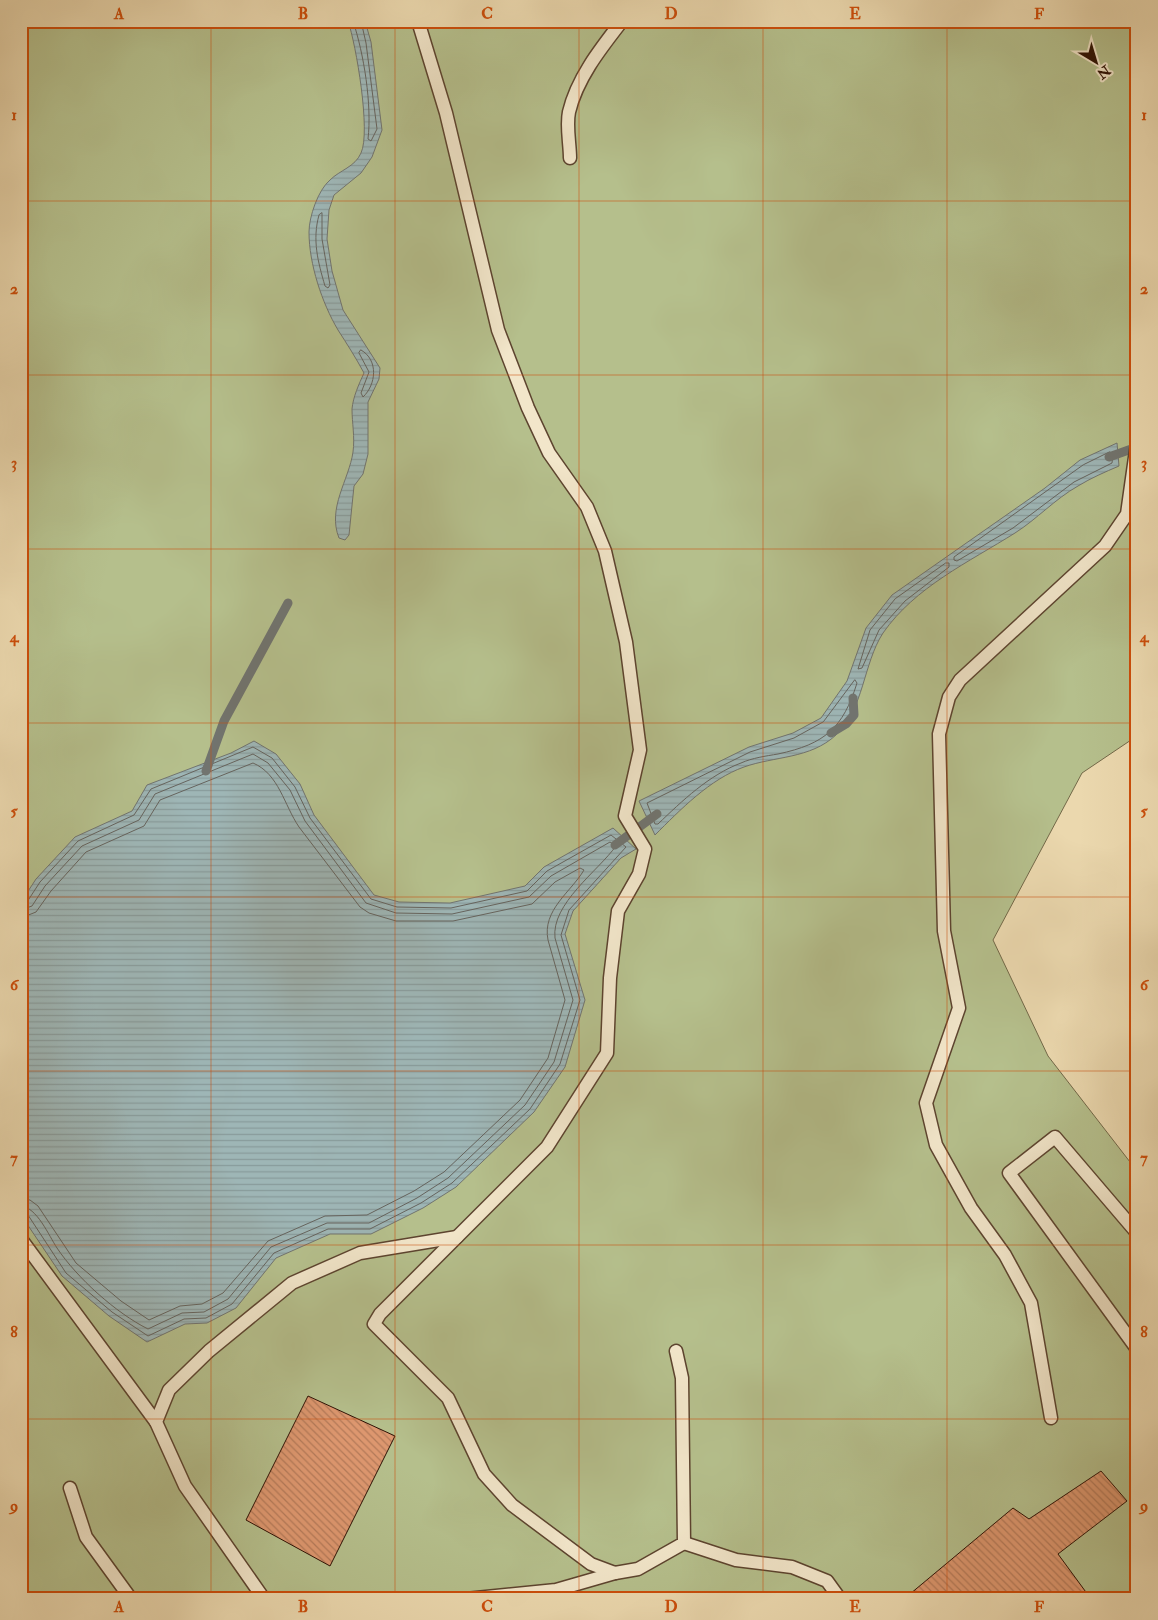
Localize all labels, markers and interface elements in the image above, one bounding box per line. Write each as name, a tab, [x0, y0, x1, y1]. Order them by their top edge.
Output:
text: A	[113, 4, 125, 24]
text: B	[298, 4, 308, 24]
text: C	[481, 4, 493, 24]
text: D	[664, 4, 678, 24]
text: E	[849, 4, 861, 24]
text: F	[1034, 4, 1044, 24]
north arrow	[1070, 38, 1120, 88]
text: N	[1093, 61, 1115, 83]
text: 1	[11, 105, 17, 125]
text: 1	[1141, 105, 1147, 125]
text: 2	[10, 279, 18, 299]
text: 2	[1140, 279, 1148, 299]
text: 3	[11, 453, 17, 473]
text: 3	[1141, 453, 1147, 473]
text: 4	[9, 627, 20, 647]
text: 4	[1139, 627, 1150, 647]
text: 5	[10, 801, 18, 821]
text: 5	[1140, 801, 1148, 821]
text: 6	[10, 975, 20, 995]
text: 6	[1140, 975, 1150, 995]
text: 7	[10, 1148, 18, 1168]
text: 7	[1140, 1148, 1148, 1168]
text: 8	[10, 1322, 18, 1342]
text: 8	[1140, 1322, 1148, 1342]
text: 9	[8, 1496, 18, 1516]
text: 9	[1138, 1496, 1148, 1516]
text: A	[113, 1597, 125, 1617]
text: B	[298, 1597, 308, 1617]
text: C	[481, 1597, 493, 1617]
text: D	[664, 1597, 678, 1617]
text: E	[849, 1597, 861, 1617]
text: F	[1034, 1597, 1044, 1617]

